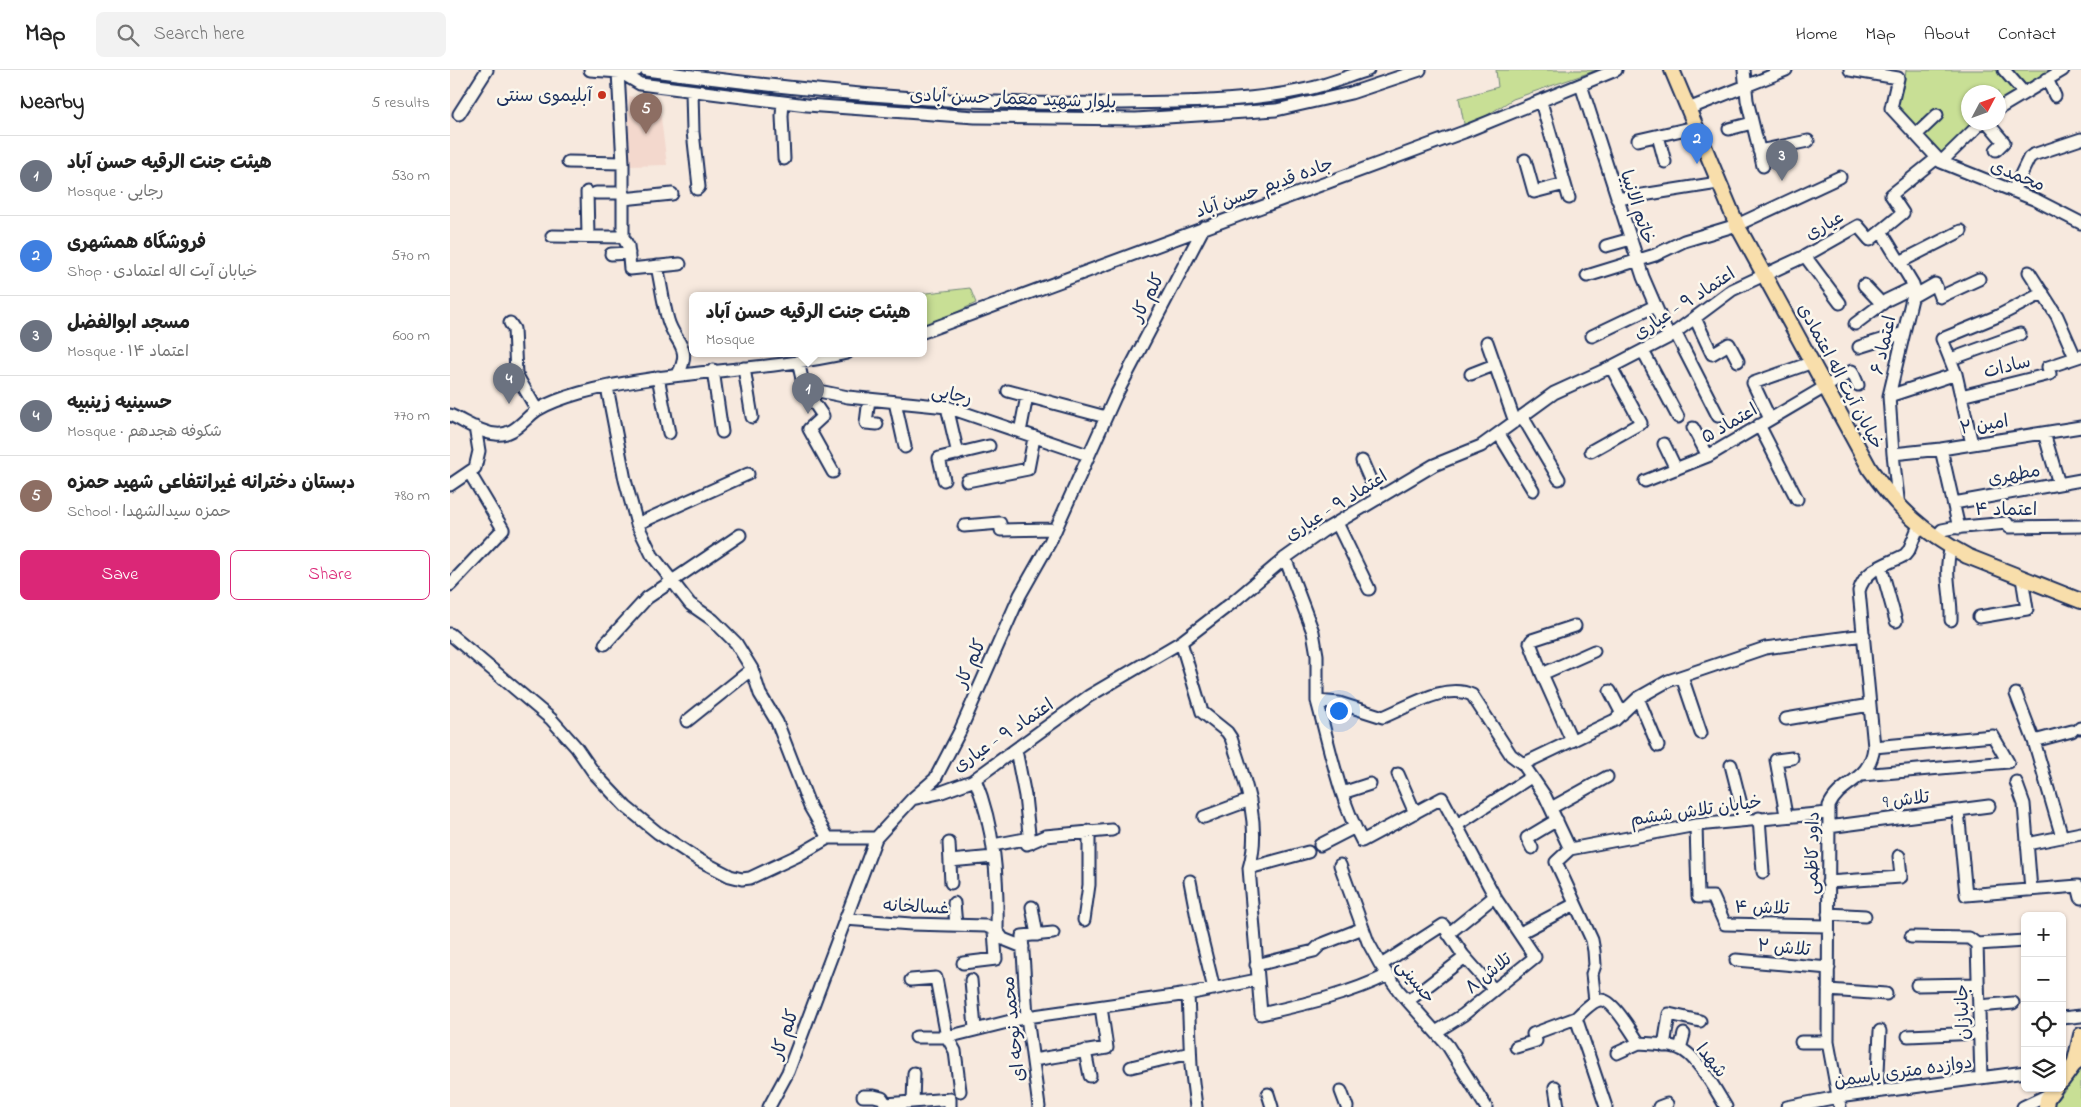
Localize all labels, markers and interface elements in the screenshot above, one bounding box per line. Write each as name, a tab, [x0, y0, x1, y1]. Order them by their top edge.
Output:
search box	[96, 12, 446, 57]
text: Map	[25, 17, 66, 52]
icon: search	[114, 21, 142, 49]
text: Search here	[154, 21, 245, 48]
text: Home	[1796, 22, 1837, 48]
text: Map	[1865, 22, 1896, 48]
text: About	[1924, 22, 1970, 48]
text: Contact	[1998, 22, 2056, 48]
street label: بلوار شهید معمار حسن آبادی	[909, 83, 1117, 117]
place label: آبلیموی سنتی	[496, 84, 594, 110]
north arrow	[1961, 85, 2006, 130]
text: Nearby	[20, 88, 84, 118]
marker: آبلیموی سنتی	[596, 89, 608, 101]
text: 5 results	[371, 91, 430, 115]
pin: 5	[630, 93, 662, 134]
pin: 2	[1681, 123, 1713, 164]
pin: 3	[1766, 140, 1798, 181]
text: هیئت جنت الرقیه حسن آباد	[67, 150, 272, 177]
street label: جاده قدیم حسن آباد	[1192, 152, 1337, 226]
street label: محمدی	[1986, 154, 2049, 200]
text: 1	[33, 164, 39, 188]
text: 530 m	[391, 164, 430, 188]
street label: خاتم الانبیا	[1612, 167, 1660, 248]
text: Mosque · رجایی	[67, 180, 164, 204]
street label: عیاری	[1801, 206, 1849, 248]
text: فروشگاه همشهری	[67, 230, 206, 257]
text: 2	[32, 244, 40, 268]
text: 570 m	[391, 244, 430, 268]
text: Shop · خیابان آیت اله اعتمادی	[67, 260, 258, 284]
street label: اعتماد ۹ - عیاری	[1629, 262, 1741, 347]
street label: کلم کار	[1124, 269, 1172, 328]
popup	[689, 292, 927, 357]
street label: خیابان آیت اله اعتمادی	[1790, 299, 1889, 455]
text: هیئت جنت الرقیه حسن آباد	[706, 300, 910, 327]
text: مسجد ابوالفضل	[67, 310, 190, 337]
street label: اعتماد ۶	[1866, 313, 1904, 378]
text: 3	[33, 324, 39, 348]
text: 600 m	[393, 324, 430, 348]
text: Mosque	[706, 328, 755, 352]
text: Mosque · اعتماد ۱۴	[67, 340, 189, 364]
street label: سادات	[1981, 350, 2034, 386]
pin: 4	[493, 363, 525, 404]
pin: 1	[792, 373, 824, 414]
street label: رجایی	[929, 379, 974, 413]
text: حسینیه زینبیه	[67, 390, 172, 417]
street label: اعتماد ۵	[1697, 398, 1763, 451]
text: 4	[33, 404, 39, 428]
text: 770 m	[393, 404, 430, 428]
street label: امین ۲	[1958, 409, 2011, 443]
text: Mosque · شکوفه هجدهم	[67, 420, 222, 444]
street label: مطهری	[1986, 459, 2043, 493]
street label: اعتماد ۹ - عیاری	[1281, 465, 1393, 549]
text: دبستان دخترانه غیرانتفاعی شهید حمزه	[67, 470, 355, 497]
text: 5	[31, 484, 41, 508]
text: 780 m	[394, 484, 430, 508]
street label: اعتماد ۴	[1975, 498, 2037, 524]
text: School · حمزه سیدالشهدا	[67, 500, 231, 524]
button: Save	[20, 550, 220, 600]
button: Share	[230, 550, 430, 600]
street label: کلم کار	[949, 635, 994, 694]
street label: اعتماد ۹ - عیاری	[949, 693, 1060, 780]
your location	[1326, 698, 1352, 724]
street label: تلاش 9	[1882, 785, 1932, 817]
street label: خیابان تلاش ششم	[1629, 790, 1764, 834]
street label: داود کاظمی	[1800, 811, 1828, 895]
street label: غسالخانه	[882, 893, 950, 923]
street label: تلاش ۴	[1734, 896, 1790, 922]
map controls	[2021, 912, 2066, 1092]
button: +	[2021, 912, 2066, 957]
street label: تلاش ۲	[1756, 934, 1812, 964]
street label: تلاش ۸	[1460, 947, 1519, 1002]
street label: حسینی	[1388, 954, 1440, 1010]
button: −	[2021, 957, 2066, 1002]
street label: محمد نوحه ای	[997, 975, 1033, 1083]
street label: جانبازان	[1950, 984, 1978, 1040]
button: locate	[2021, 1002, 2066, 1047]
street label: کلم کار	[764, 1006, 807, 1065]
street label: شهدا	[1688, 1038, 1732, 1084]
button: layers	[2021, 1047, 2066, 1092]
street label: دوازده متری یاسمن	[1832, 1050, 1974, 1096]

